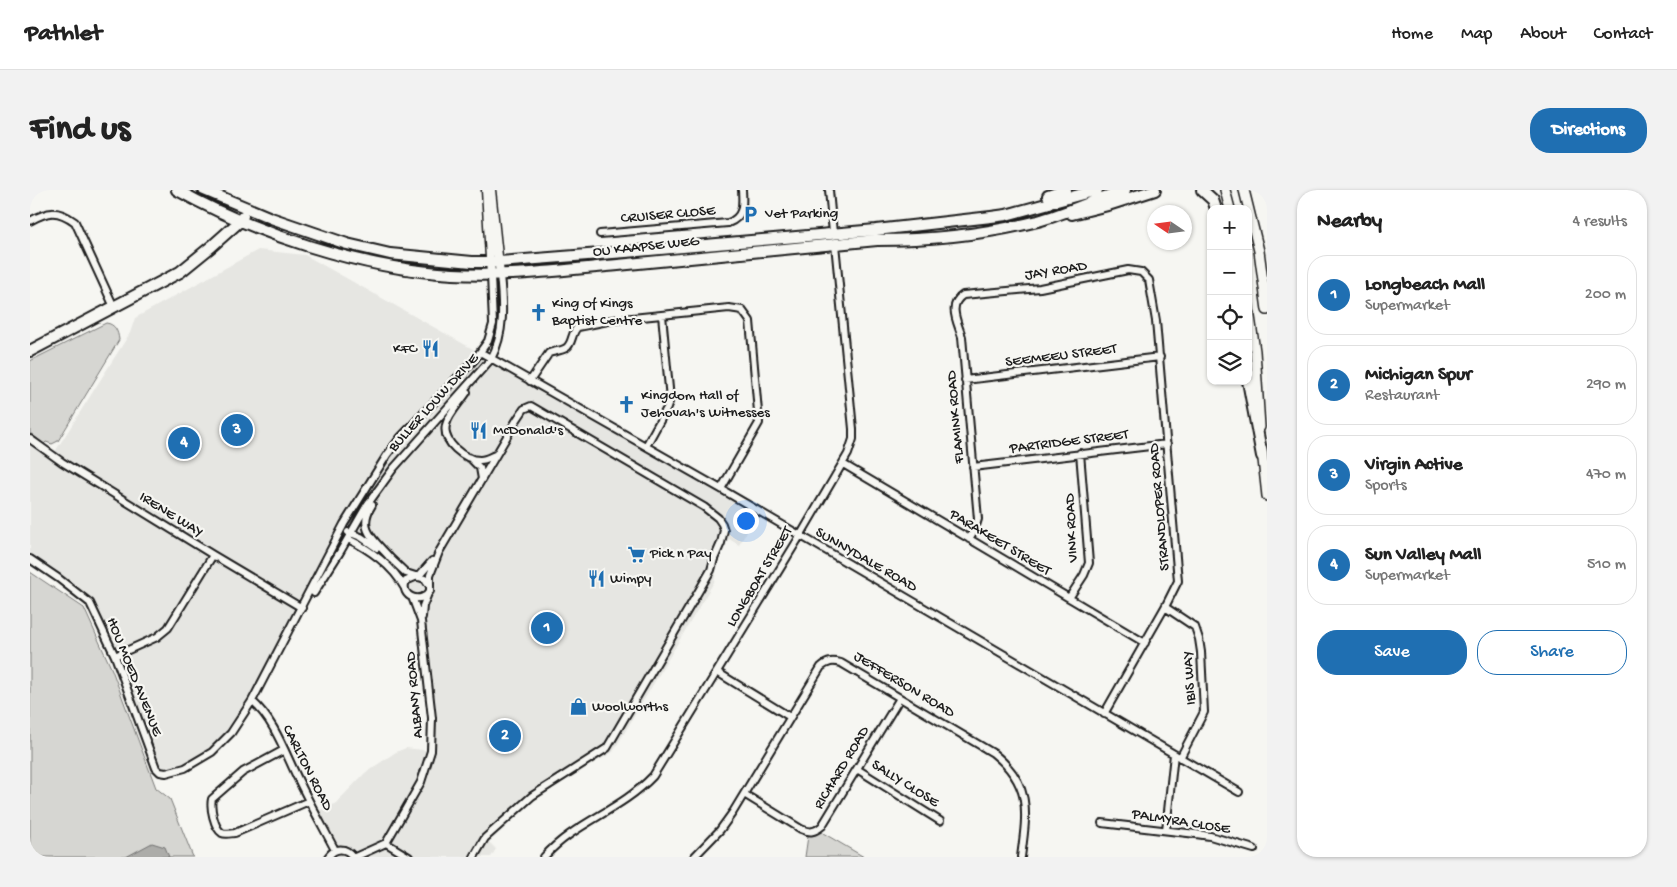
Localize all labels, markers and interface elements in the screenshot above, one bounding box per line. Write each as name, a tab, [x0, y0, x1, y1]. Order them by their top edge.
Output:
text: Pathlet	[25, 20, 102, 49]
text: Home	[1391, 24, 1433, 45]
text: Map	[1461, 24, 1492, 45]
text: About	[1520, 24, 1566, 45]
text: Contact	[1594, 24, 1652, 45]
button: Directions	[1530, 108, 1647, 153]
text: Find us	[30, 110, 130, 151]
street label: CRUISER CLOSE	[620, 202, 717, 228]
parking icon: Vet Parking	[741, 204, 761, 224]
place label: Vet Parking	[764, 205, 838, 223]
north arrow	[1147, 205, 1192, 250]
map controls	[1207, 205, 1252, 385]
button: +	[1207, 205, 1252, 250]
text: Nearby	[1317, 210, 1382, 235]
text: 4 results	[1572, 213, 1627, 232]
street label: OU KAAPSE WEG	[592, 232, 701, 262]
button: −	[1207, 250, 1252, 295]
street label: JAY ROAD	[1024, 257, 1089, 285]
text: Longbeach Mall	[1365, 274, 1485, 297]
text: 1	[1331, 286, 1337, 305]
text: 200 m	[1585, 286, 1626, 305]
place label: King Of Kings Baptist Centre	[551, 295, 642, 330]
button: locate	[1207, 295, 1252, 340]
text: Supermarket	[1365, 297, 1450, 316]
church icon: King Of Kings Baptist Centre	[528, 303, 548, 323]
restaurant icon: KFC	[421, 339, 441, 359]
place label: KFC	[393, 340, 418, 358]
street label: SEEMEEU STREET	[1004, 340, 1119, 372]
button: layers	[1207, 340, 1252, 385]
street label: BULLER LOUW DRIVE	[384, 349, 483, 457]
text: Michigan Spur	[1365, 364, 1472, 387]
street label: FLAMINK ROAD	[943, 370, 969, 465]
text: 2	[1330, 376, 1338, 395]
text: 290 m	[1586, 376, 1626, 395]
place label: Kingdom Hall of Jehovah's Witnesses	[641, 387, 770, 422]
text: Restaurant	[1365, 387, 1439, 406]
church icon: Kingdom Hall of Jehovah's Witnesses	[617, 395, 637, 415]
pin: 3	[221, 411, 253, 449]
restaurant icon: McDonald's	[469, 421, 489, 441]
place label: McDonald's	[493, 422, 563, 440]
pin: 4	[168, 424, 200, 462]
street label: PARTRIDGE STREET	[1008, 426, 1131, 458]
street label: STRANDLOPER ROAD	[1145, 442, 1175, 572]
text: Virgin Active	[1365, 454, 1463, 477]
text: 3	[1330, 466, 1338, 485]
text: 470 m	[1586, 466, 1626, 485]
text: Sports	[1365, 477, 1407, 496]
street label: IRENE WAY	[136, 488, 206, 542]
street label: VINK ROAD	[1061, 493, 1083, 564]
street label: PARAKEET STREET	[945, 505, 1055, 581]
your location	[733, 508, 759, 534]
street label: LONGBOAT STREET	[723, 523, 798, 630]
street label: SUNNYDALE ROAD	[812, 524, 920, 597]
supermarket icon: Pick n Pay	[626, 544, 646, 564]
text: Sun Valley Mall	[1365, 544, 1482, 567]
place label: Pick n Pay	[649, 545, 712, 563]
text: 4	[1330, 556, 1338, 575]
text: 510 m	[1587, 556, 1626, 575]
text: Supermarket	[1365, 567, 1450, 586]
restaurant icon: Wimpy	[586, 569, 606, 589]
place label: Wimpy	[610, 570, 652, 588]
pin: 1	[531, 609, 563, 647]
street label: HOU MOED AVENUE	[102, 615, 166, 740]
button: Save	[1317, 630, 1467, 675]
button: Share	[1477, 630, 1627, 675]
street label: JEFFERSON ROAD	[850, 648, 958, 722]
street label: IBIS WAY	[1179, 650, 1201, 706]
street label: ALBANY ROAD	[402, 651, 428, 739]
shop icon: Woolworths	[568, 697, 588, 717]
place label: Woolworths	[592, 698, 669, 716]
pin: 2	[489, 717, 521, 755]
street label: CARLTON ROAD	[278, 722, 336, 814]
street label: RICHARD ROAD	[810, 723, 874, 813]
street label: SALLY CLOSE	[868, 756, 943, 812]
street label: PALMYRA CLOSE	[1130, 805, 1232, 839]

